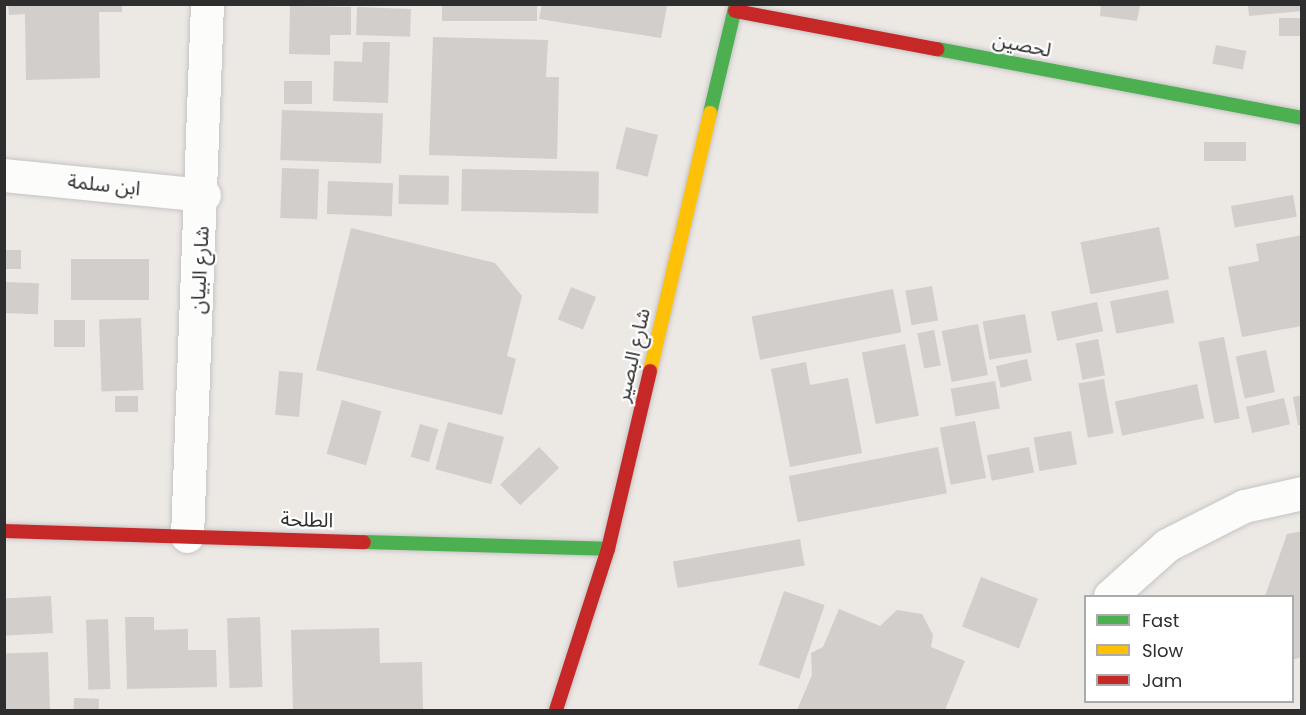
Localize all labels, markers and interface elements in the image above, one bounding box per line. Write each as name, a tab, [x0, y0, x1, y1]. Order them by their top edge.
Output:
street label: لحصين	[991, 28, 1053, 62]
street label: ابن سلمة	[66, 169, 142, 201]
street label: شارع البيان	[186, 225, 214, 315]
street label: شارع البصير	[611, 306, 655, 404]
street label: الطلحة	[280, 507, 334, 533]
legend	[1084, 595, 1294, 703]
text: Fast	[1142, 608, 1179, 633]
text: Slow	[1142, 638, 1183, 663]
text: Jam	[1142, 668, 1182, 693]

